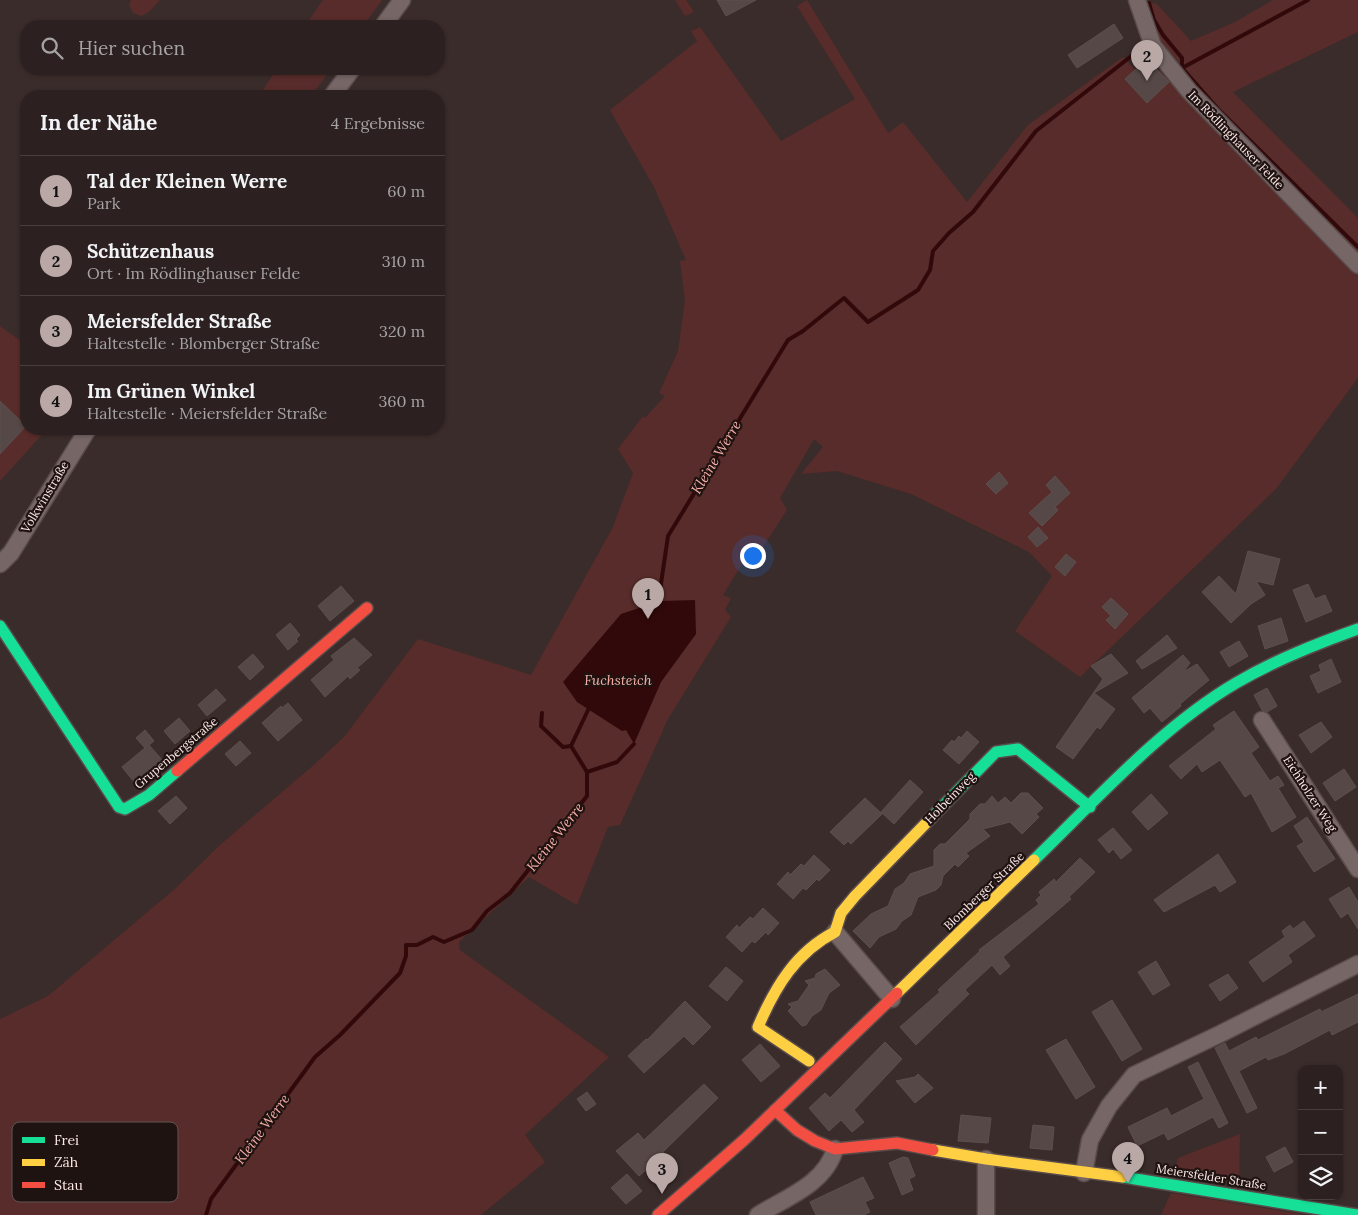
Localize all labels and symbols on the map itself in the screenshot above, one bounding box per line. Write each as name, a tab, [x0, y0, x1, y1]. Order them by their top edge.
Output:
pin: 2	[1131, 40, 1163, 81]
street label: Im Rödlinghauser Felde	[1185, 87, 1288, 192]
water label: Kleine Werre	[687, 417, 745, 497]
street label: Volkwinstraße	[17, 458, 72, 536]
your location	[740, 543, 766, 569]
pin: 1	[632, 578, 664, 619]
water label: Fuchsteich	[584, 671, 652, 689]
street label: Grupenbergstraße	[131, 713, 221, 792]
street label: Eichholzer Weg	[1280, 753, 1341, 835]
street label: Holbeinweg	[921, 768, 978, 827]
water label: Kleine Werre	[523, 799, 588, 875]
street label: Blomberger Straße	[940, 848, 1027, 933]
water label: Kleine Werre	[230, 1090, 294, 1168]
legend	[12, 1122, 178, 1202]
text: Frei	[54, 1131, 79, 1149]
pin: 4	[1112, 1142, 1144, 1183]
text: Zäh	[54, 1153, 78, 1171]
pin: 3	[646, 1153, 678, 1194]
street label: Meiersfelder Straße	[1155, 1160, 1268, 1193]
text: Stau	[54, 1176, 83, 1194]

